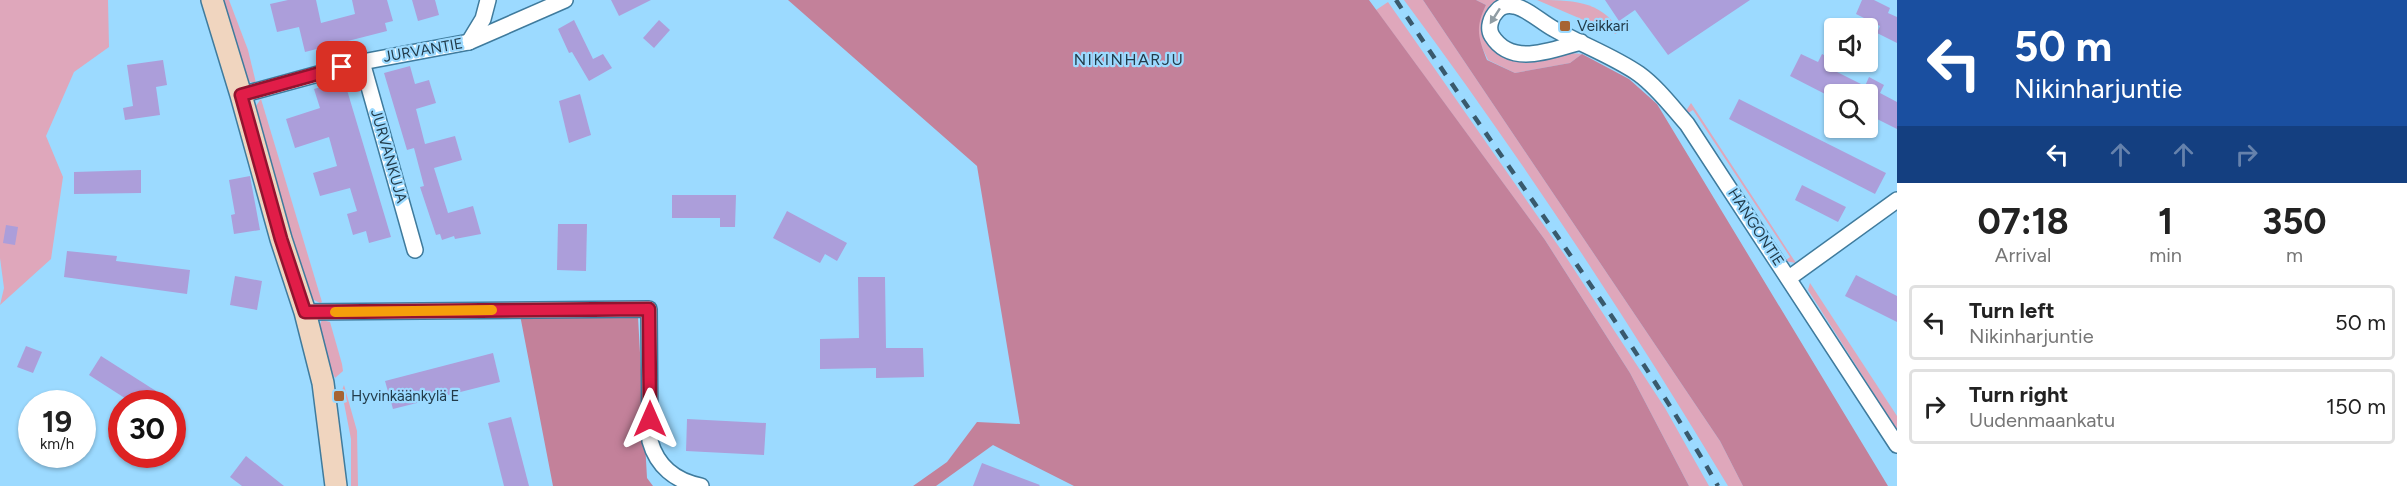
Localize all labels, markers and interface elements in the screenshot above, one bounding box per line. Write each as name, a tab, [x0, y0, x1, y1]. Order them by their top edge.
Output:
one-way arrow	[1489, 8, 1501, 24]
place label: Veikkari	[1577, 17, 1629, 35]
map controls	[1824, 18, 1878, 138]
button: sound	[1824, 18, 1878, 72]
marker: Veikkari	[1558, 19, 1572, 33]
text: 50 m	[2014, 21, 2112, 72]
icon: left	[1915, 24, 1993, 102]
street label: JURVANTIE	[382, 34, 464, 66]
pin	[316, 41, 367, 92]
icon: arrive	[325, 50, 358, 83]
district label: NIKINHARJU	[1074, 50, 1184, 69]
text: Nikinharjuntie	[2014, 72, 2182, 105]
button: search	[1824, 84, 1878, 138]
street label: JURVANKUJA	[367, 107, 411, 205]
icon: left	[2041, 138, 2074, 171]
icon: ahead	[2104, 138, 2137, 171]
icon: ahead	[2167, 138, 2200, 171]
icon: right	[2230, 138, 2263, 171]
street label: HANGONTIE	[1724, 185, 1788, 269]
text: 07:18	[1977, 200, 2069, 243]
text: 1	[2158, 200, 2173, 243]
text: 350	[2262, 200, 2327, 243]
text: Arrival	[1995, 243, 2051, 267]
text: min	[2149, 243, 2182, 267]
text: m	[2286, 243, 2303, 267]
text: Turn left	[1969, 297, 2055, 324]
icon: left	[1918, 306, 1951, 339]
text: 50 m	[2335, 309, 2386, 336]
text: Nikinharjuntie	[1969, 324, 2094, 348]
text: Turn right	[1969, 381, 2068, 408]
place label: Hyvinkäänkylä E	[351, 387, 459, 405]
position arrow	[618, 387, 682, 451]
marker: Hyvinkäänkylä E	[332, 389, 346, 403]
speed limit sign: 30	[108, 390, 186, 468]
icon: right	[1918, 390, 1951, 423]
text: 150 m	[2326, 393, 2386, 420]
text: 19	[42, 403, 72, 440]
text: Uudenmaankatu	[1969, 408, 2115, 432]
text: km/h	[40, 435, 74, 453]

